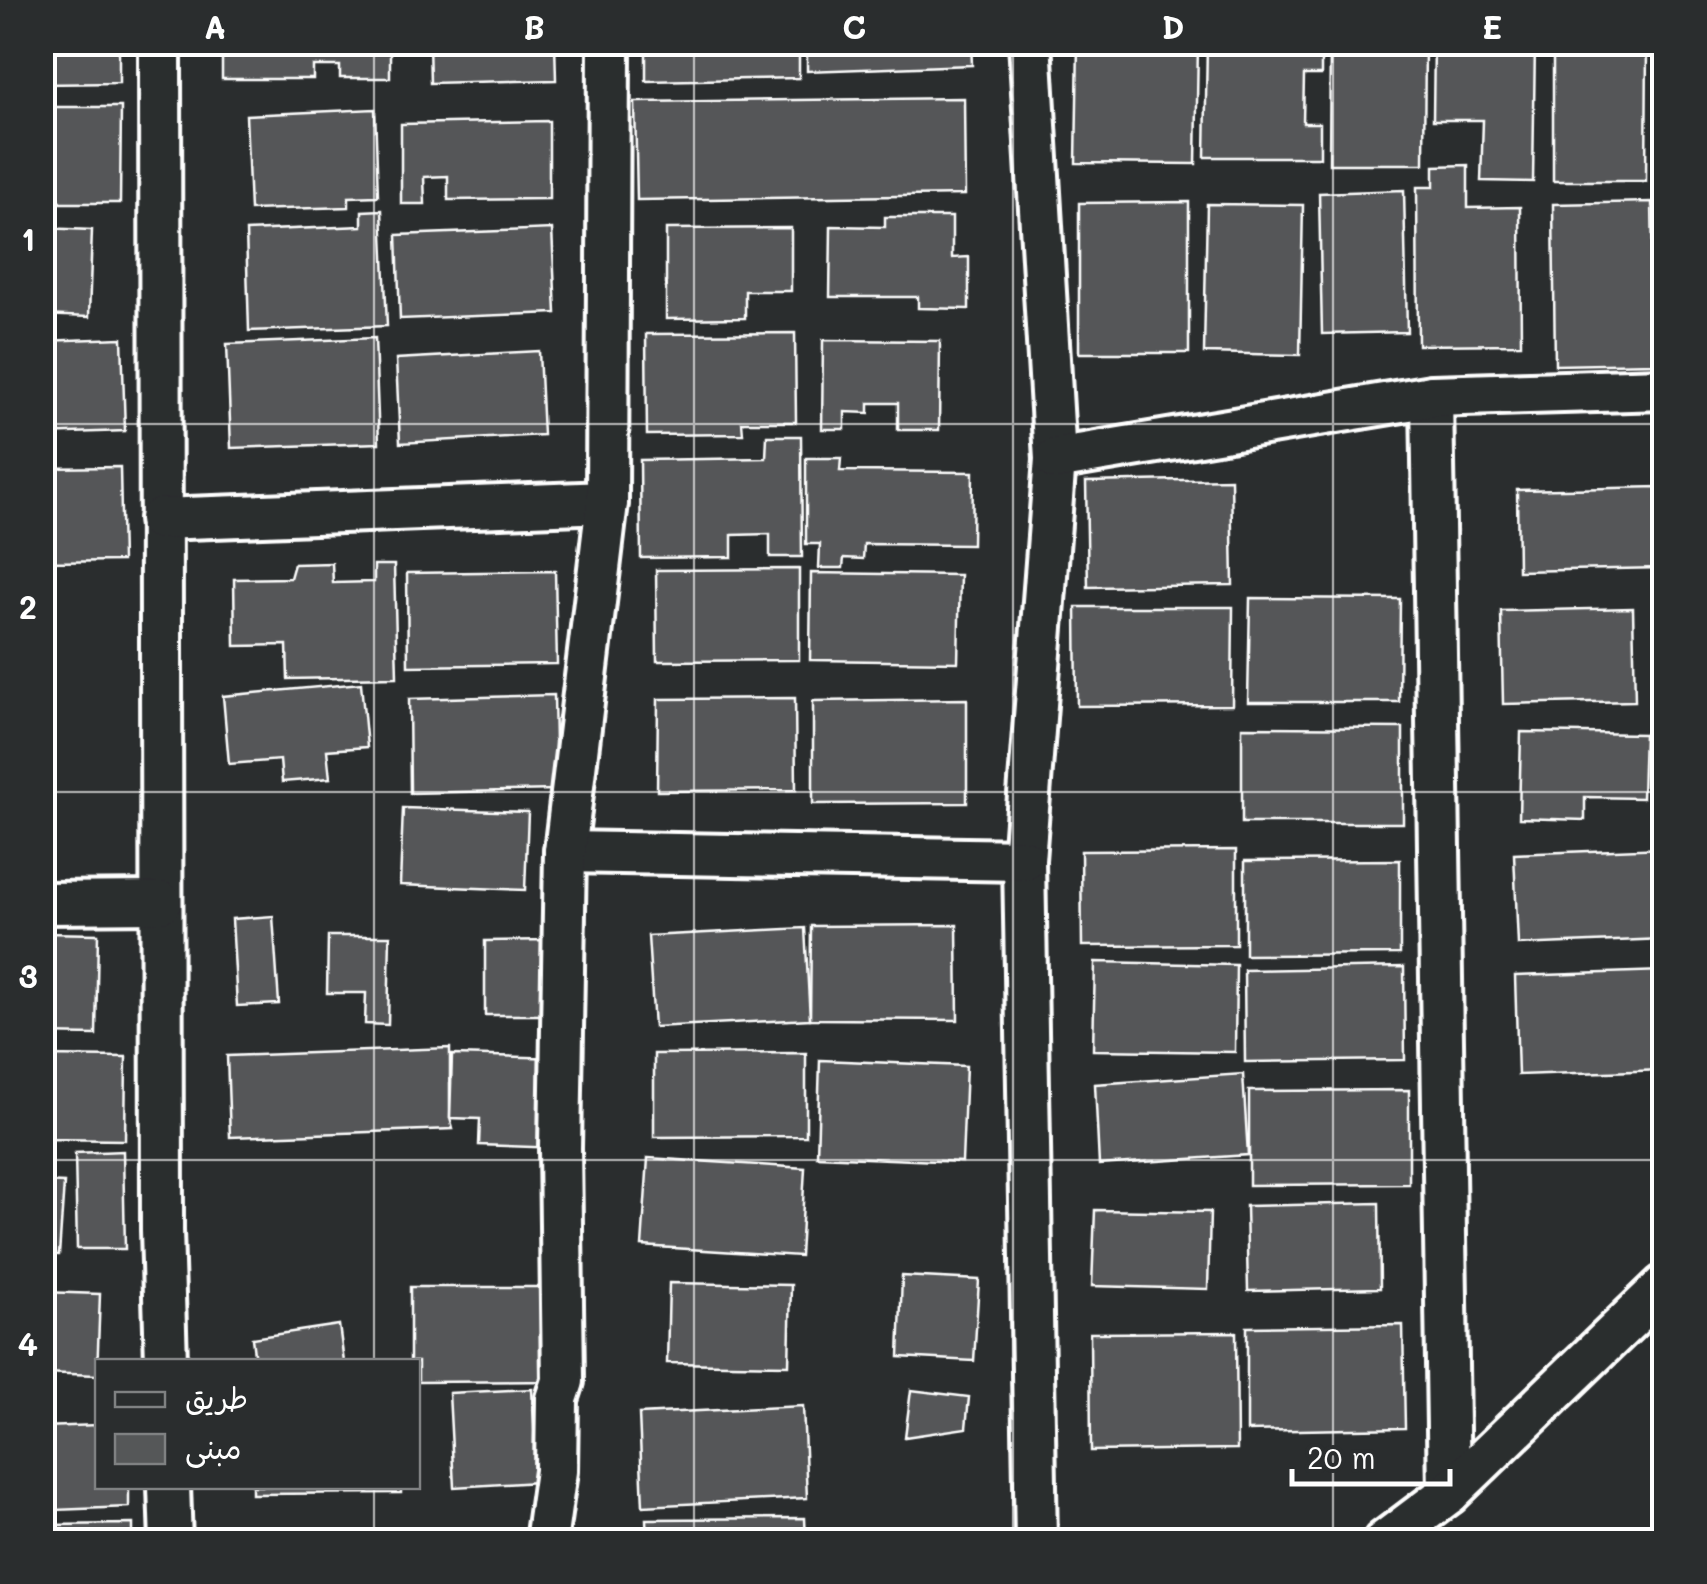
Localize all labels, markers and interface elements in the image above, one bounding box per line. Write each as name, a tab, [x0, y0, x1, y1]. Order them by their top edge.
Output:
text: A	[204, 5, 226, 47]
text: B	[523, 5, 545, 47]
text: C	[842, 5, 866, 47]
text: D	[1162, 5, 1184, 47]
text: E	[1482, 5, 1502, 47]
text: 1	[21, 217, 35, 259]
text: 2	[19, 585, 37, 627]
text: 3	[18, 954, 38, 996]
text: 4	[18, 1322, 38, 1364]
legend	[95, 1359, 420, 1489]
text: طريق	[185, 1377, 248, 1417]
scale bar	[1292, 1424, 1450, 1486]
text: مبنى	[185, 1427, 241, 1468]
text: 20 m	[1307, 1437, 1376, 1477]

